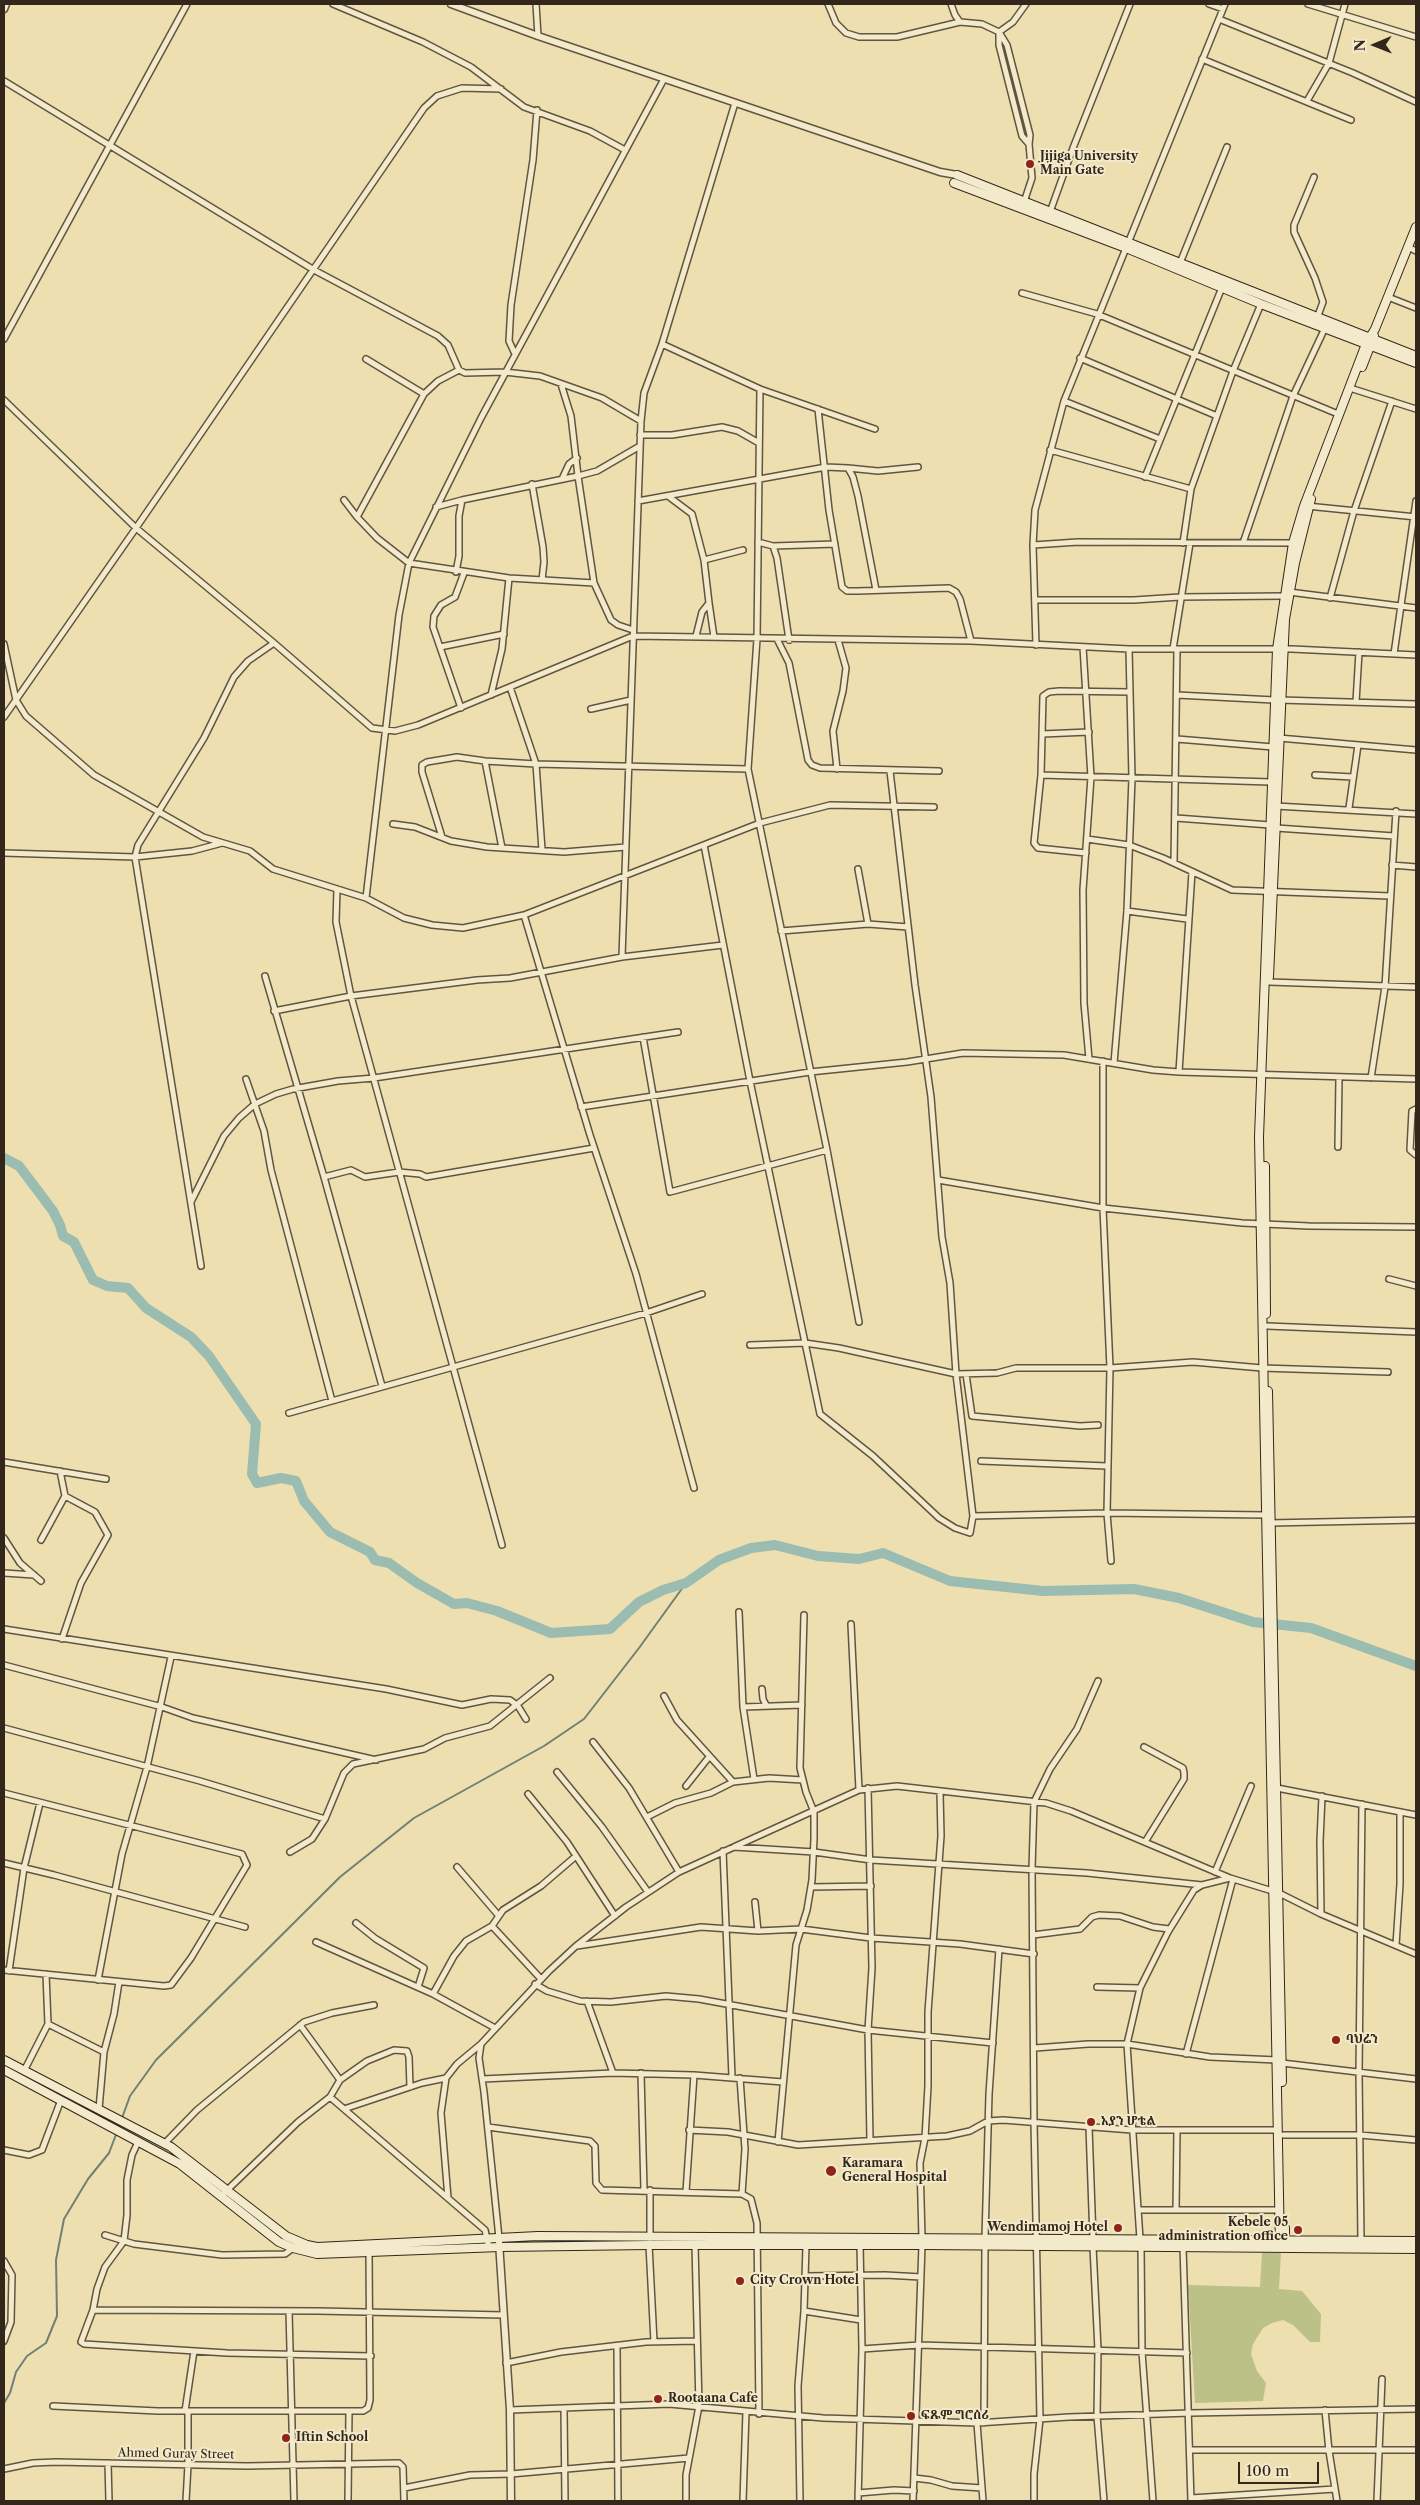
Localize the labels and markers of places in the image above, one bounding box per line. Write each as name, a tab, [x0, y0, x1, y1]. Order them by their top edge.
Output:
place label: Jijiga University Main Gate	[1040, 150, 1138, 178]
marker: Jijiga University Main Gate	[1024, 158, 1036, 170]
place label: ባህሬን	[1346, 2033, 1378, 2047]
marker: ባህሬን	[1330, 2034, 1342, 2046]
place label: አያን ሆቴል	[1101, 2115, 1156, 2129]
marker: አያን ሆቴል	[1085, 2116, 1097, 2128]
place label: Karamara General Hospital	[842, 2157, 947, 2185]
marker: Karamara General Hospital	[824, 2164, 838, 2178]
place label: Kebele 05 administration office	[1159, 2216, 1288, 2244]
place label: Wendimamoj Hotel	[987, 2221, 1108, 2235]
marker: Wendimamoj Hotel	[1112, 2222, 1124, 2234]
marker: Kebele 05 administration office	[1292, 2224, 1304, 2236]
place label: City Crown Hotel	[750, 2274, 859, 2288]
marker: City Crown Hotel	[734, 2275, 746, 2287]
place label: Rootaana Cafe	[668, 2392, 758, 2406]
marker: Rootaana Cafe	[652, 2393, 664, 2405]
place label: ፍጹም ግሮሰሪ	[921, 2409, 989, 2423]
marker: ፍጹም ግሮሰሪ	[905, 2410, 917, 2422]
place label: Iftin School	[296, 2431, 368, 2445]
marker: Iftin School	[280, 2432, 292, 2444]

